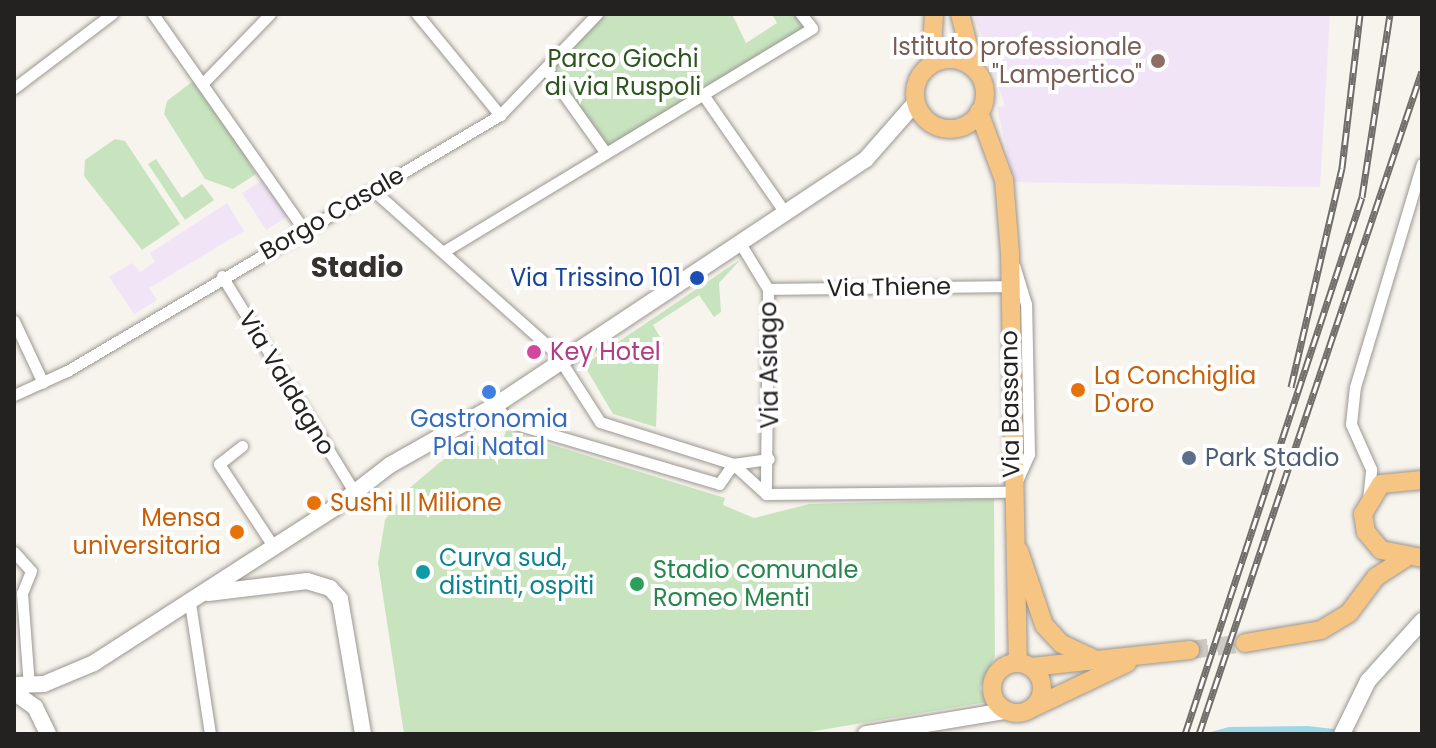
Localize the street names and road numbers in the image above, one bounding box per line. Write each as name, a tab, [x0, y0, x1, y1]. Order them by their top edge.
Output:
street label: Borgo Casale	[255, 160, 409, 266]
street label: Via Thiene	[827, 272, 951, 302]
street label: Via Asiago	[753, 301, 785, 429]
street label: Via Valdagno	[233, 306, 341, 460]
street label: Via Bassano	[994, 330, 1026, 478]

